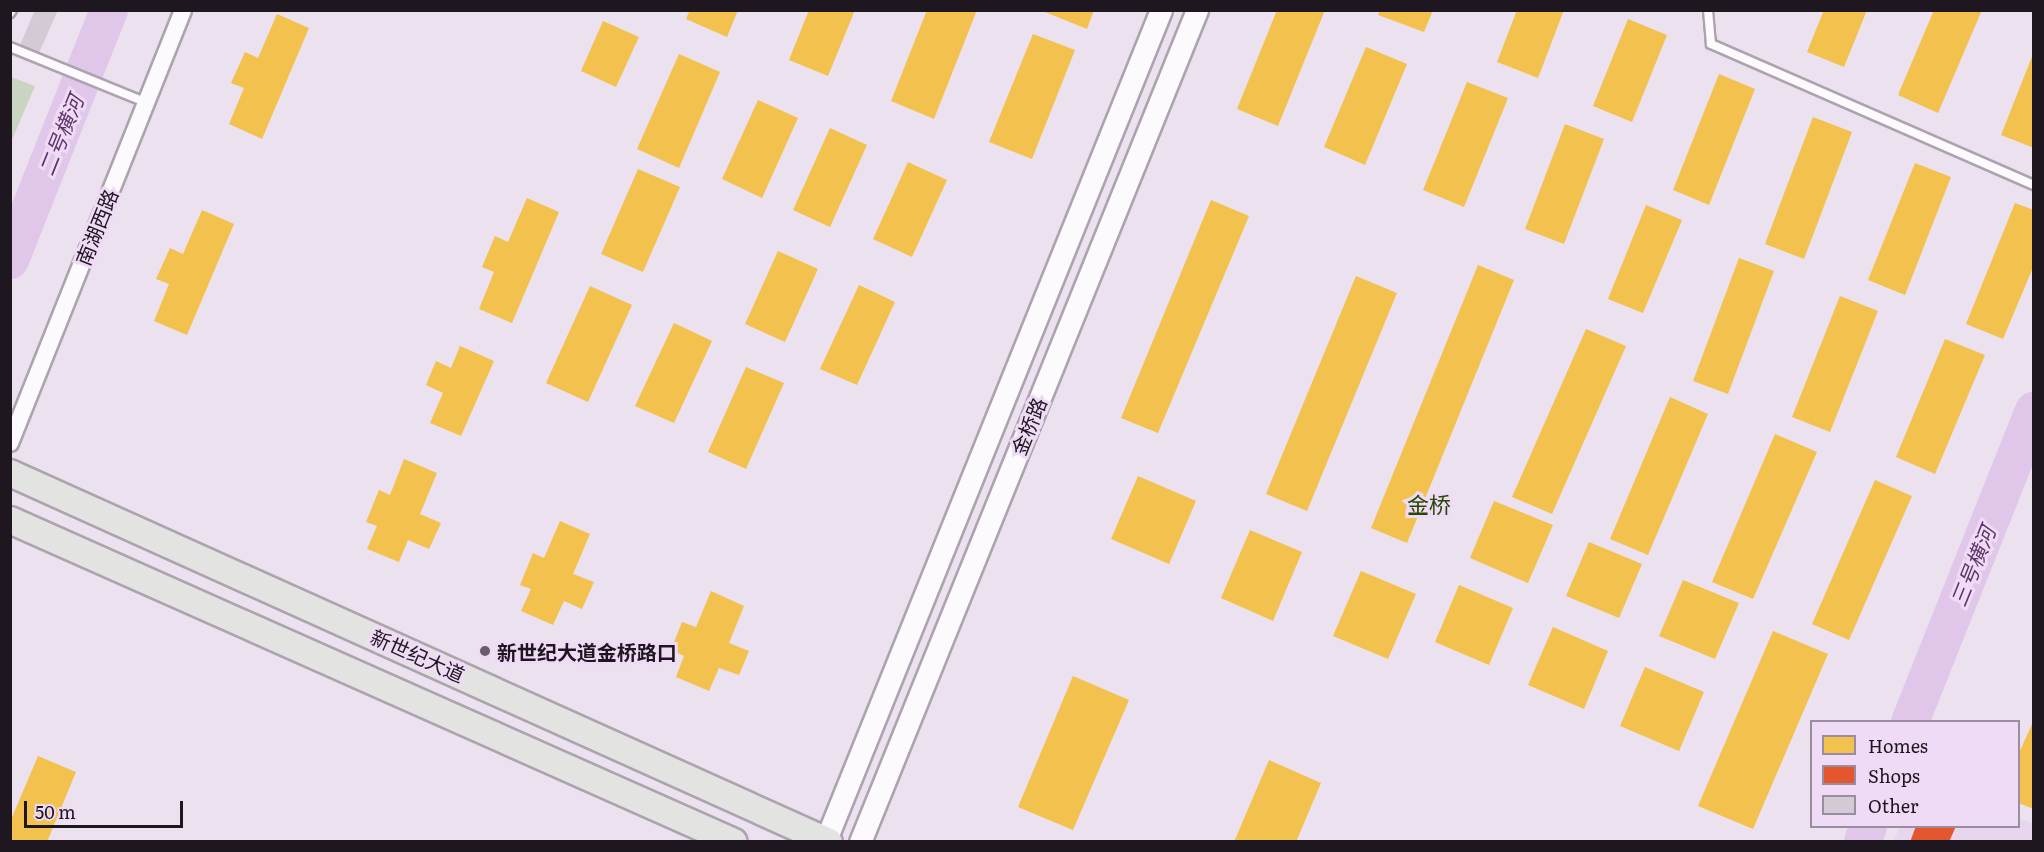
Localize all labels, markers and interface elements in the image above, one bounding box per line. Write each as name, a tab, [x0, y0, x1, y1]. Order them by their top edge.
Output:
water label: 二号横河	[33, 91, 87, 179]
street label: 南湖西路	[70, 185, 122, 269]
street label: 金桥路	[1006, 394, 1050, 458]
district label: 金桥	[1407, 491, 1451, 517]
water label: 三号横河	[1945, 522, 1999, 610]
street label: 新世纪大道	[367, 624, 469, 686]
place label: 新世纪大道金桥路口	[497, 639, 677, 663]
marker: 新世纪大道金桥路口	[478, 644, 492, 658]
legend	[1810, 720, 2020, 828]
text: Homes	[1868, 732, 1928, 759]
text: Shops	[1868, 762, 1920, 789]
scale bar	[27, 789, 186, 827]
text: Other	[1868, 792, 1918, 819]
text: 50 m	[35, 798, 76, 825]

